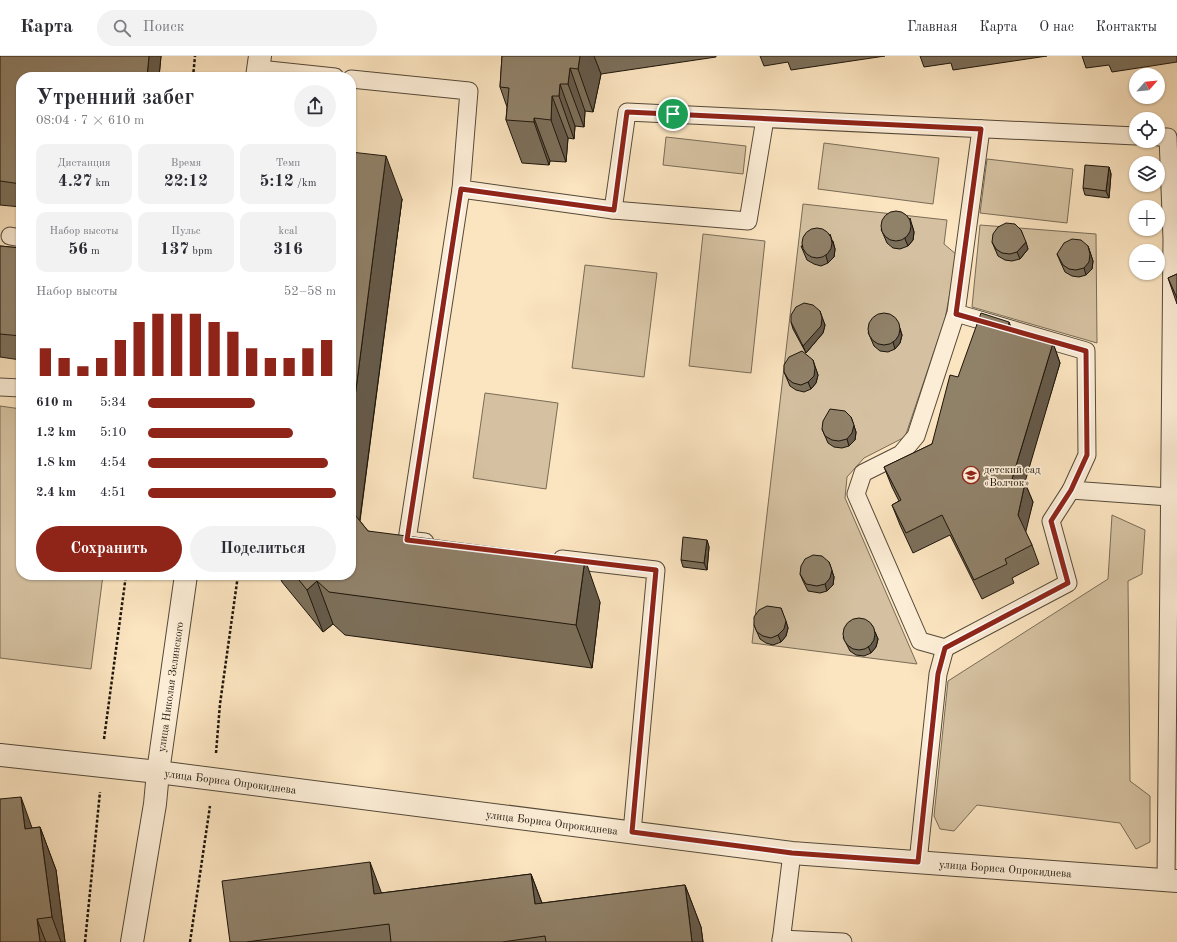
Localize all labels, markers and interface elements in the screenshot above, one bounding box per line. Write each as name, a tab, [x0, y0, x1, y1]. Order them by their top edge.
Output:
search box	[97, 10, 377, 46]
icon: search	[111, 17, 133, 39]
text: Карта	[20, 18, 73, 37]
text: Поиск	[143, 20, 184, 35]
text: Главная	[907, 20, 957, 34]
text: Карта	[979, 20, 1017, 34]
text: О нас	[1039, 20, 1074, 34]
text: Контакты	[1096, 20, 1157, 34]
north arrow	[1129, 68, 1165, 104]
map controls	[1129, 68, 1165, 280]
button: share	[294, 85, 336, 127]
text: Утренний забег	[36, 87, 194, 109]
pin	[656, 97, 690, 131]
icon: arrive	[662, 103, 684, 125]
button: locate	[1129, 112, 1165, 148]
text: 08:04 · 7 × 610 m	[36, 114, 144, 127]
button: layers	[1129, 156, 1165, 192]
text: Дистанция	[57, 158, 111, 169]
text: Время	[171, 158, 201, 169]
text: Темп	[276, 158, 300, 169]
text: 4.27	[58, 173, 92, 190]
text: 22:12	[164, 173, 208, 190]
text: 5:12	[260, 173, 294, 190]
text: km	[92, 178, 110, 189]
text: /km	[294, 178, 316, 189]
button: +	[1129, 200, 1165, 236]
text: Набор высоты	[49, 226, 119, 237]
text: Пульс	[171, 226, 201, 237]
text: kcal	[279, 226, 297, 237]
text: 56	[68, 241, 88, 258]
text: 137	[160, 241, 189, 258]
text: 316	[273, 241, 303, 258]
button: −	[1129, 244, 1165, 280]
text: m	[88, 246, 100, 257]
text: bpm	[189, 246, 212, 257]
text: Набор высоты	[36, 285, 118, 298]
text: 52–58 m	[284, 285, 336, 298]
text: 610 m	[36, 396, 73, 409]
text: 5:34	[100, 396, 126, 409]
text: 1.2 km	[36, 426, 76, 439]
text: 5:10	[100, 426, 126, 439]
text: 1.8 km	[36, 456, 76, 469]
text: 4:54	[100, 456, 126, 469]
school or university icon: детский сад «Волчок»	[961, 465, 981, 485]
place label: детский сад «Волчок»	[984, 465, 1041, 489]
text: 2.4 km	[36, 486, 76, 499]
text: 4:51	[100, 486, 126, 499]
button: Сохранить	[36, 526, 182, 572]
button: Поделиться	[190, 526, 336, 572]
street label: улица Николая Зелинского	[157, 621, 186, 753]
street label: улица Бориса Опрокиднева	[164, 769, 298, 797]
street label: улица Бориса Опрокиднева	[485, 810, 619, 838]
street label: улица Бориса Опрокиднева	[939, 860, 1073, 880]

